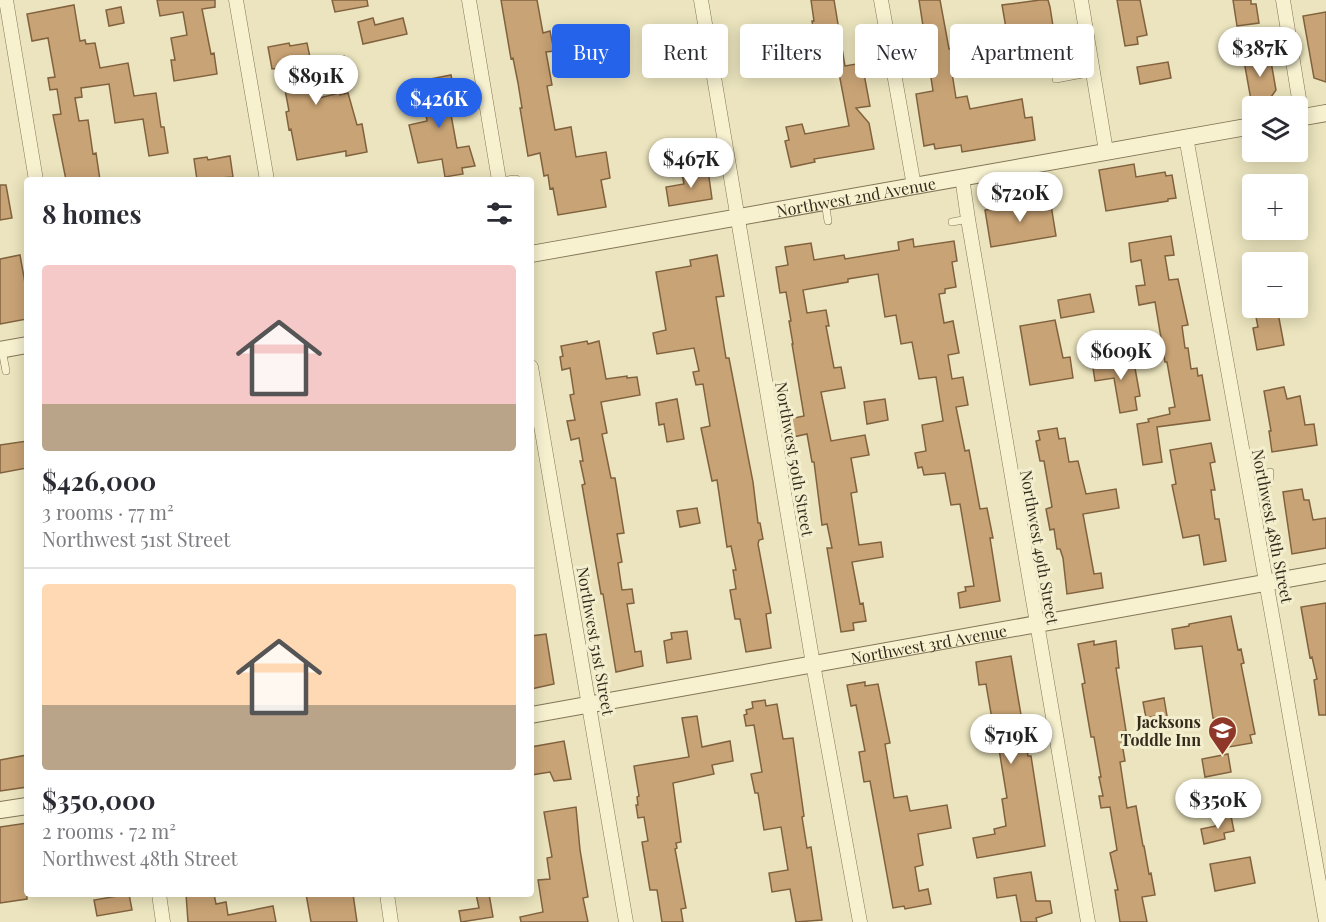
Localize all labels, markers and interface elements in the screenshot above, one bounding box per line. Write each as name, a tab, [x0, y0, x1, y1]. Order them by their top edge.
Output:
chip: Buy	[552, 24, 630, 78]
chip: Rent	[642, 24, 728, 78]
chip: Filters	[740, 24, 843, 78]
chip: New	[855, 24, 938, 78]
chip: Apartment	[950, 24, 1094, 78]
pin: $387K	[1218, 27, 1302, 78]
text: $387K	[1232, 33, 1288, 60]
pin: $891K	[274, 55, 358, 106]
text: $891K	[288, 61, 344, 88]
pin: $426K	[397, 78, 481, 129]
text: $426K	[410, 84, 468, 111]
map controls	[1242, 96, 1308, 318]
button: layers	[1242, 96, 1308, 162]
pin: $467K	[649, 138, 733, 189]
text: $467K	[663, 144, 719, 171]
street label: Northwest 2nd Avenue	[775, 172, 937, 221]
pin: $720K	[978, 172, 1062, 223]
button: +	[1242, 174, 1308, 240]
text: $720K	[991, 178, 1049, 205]
text: 8 homes	[42, 196, 141, 231]
icon: filters	[483, 197, 516, 230]
button: −	[1242, 252, 1308, 318]
icon: home	[225, 304, 333, 412]
pin: $609K	[1079, 330, 1163, 381]
text: $609K	[1091, 336, 1151, 363]
street label: Northwest 50th Street	[771, 380, 819, 538]
street label: Northwest 48th Street	[1248, 447, 1298, 605]
text: $426,000	[42, 463, 156, 498]
street label: Northwest 49th Street	[1016, 468, 1064, 626]
text: 3 rooms · 77 m²	[42, 498, 174, 525]
text: Northwest 51st Street	[42, 525, 230, 552]
street label: Northwest 51st Street	[573, 565, 619, 717]
street label: Northwest 3rd Avenue	[849, 619, 1008, 668]
icon: home	[225, 623, 333, 731]
place label: Jacksons Toddle Inn	[1121, 711, 1201, 750]
pin: $719K	[969, 714, 1053, 765]
school or university icon: Jacksons Toddle Inn	[1206, 714, 1238, 756]
text: $719K	[984, 720, 1038, 747]
pin: $350K	[1176, 779, 1260, 830]
text: $350,000	[42, 782, 156, 817]
text: $350K	[1189, 785, 1247, 812]
text: 2 rooms · 72 m²	[42, 817, 176, 844]
text: Northwest 48th Street	[42, 844, 238, 871]

